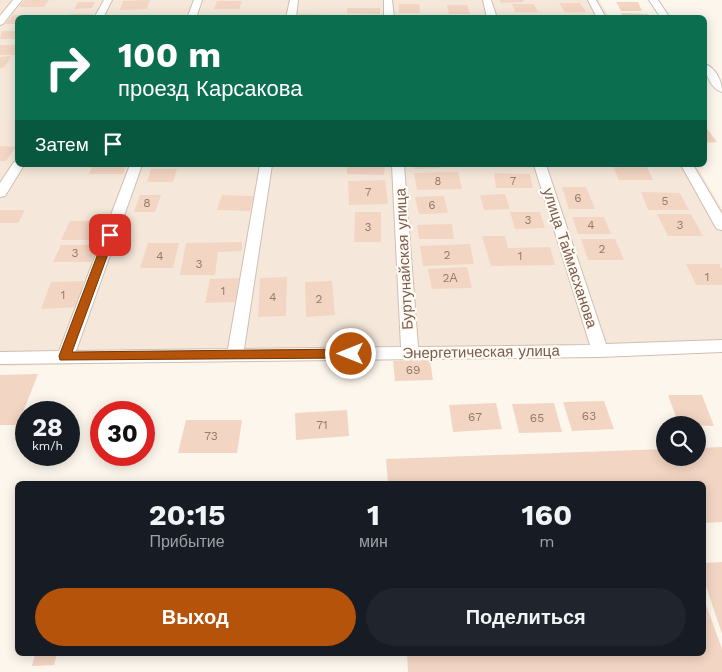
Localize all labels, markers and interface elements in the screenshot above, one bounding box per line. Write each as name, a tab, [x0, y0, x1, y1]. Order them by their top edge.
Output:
text: 100 m	[118, 34, 221, 76]
icon: right	[35, 35, 100, 100]
text: проезд Карсакова	[118, 76, 302, 101]
icon: arrive	[99, 130, 127, 158]
text: Затем	[35, 133, 89, 156]
house number: 8	[435, 175, 442, 188]
house number: 7	[510, 175, 516, 188]
house number: 7	[365, 185, 372, 199]
street label: улица Таймасханова	[539, 186, 601, 331]
street label: Буртунайская улица	[391, 187, 417, 330]
house number: 6	[574, 191, 582, 205]
house number: 5	[662, 194, 669, 208]
house number: 8	[143, 196, 151, 210]
house number: 6	[428, 198, 436, 212]
house number: 3	[525, 213, 532, 227]
pin	[89, 214, 131, 256]
house number: 4	[587, 218, 595, 232]
house number: 3	[677, 218, 684, 232]
house number: 3	[365, 220, 372, 234]
icon: arrive	[96, 221, 124, 249]
house number: 2	[599, 242, 606, 256]
house number: 3	[72, 246, 79, 260]
house number: 2	[444, 248, 451, 262]
house number: 4	[156, 249, 164, 263]
house number: 1	[518, 249, 522, 263]
house number: 3	[196, 257, 203, 271]
house number: 1	[705, 270, 709, 284]
house number: 2А	[443, 271, 458, 285]
house number: 1	[221, 284, 225, 298]
house number: 1	[61, 288, 65, 302]
house number: 4	[269, 290, 277, 304]
house number: 2	[316, 292, 323, 306]
position arrow	[324, 327, 376, 379]
street label: Энергетическая улица	[402, 342, 560, 362]
house number: 69	[406, 363, 420, 377]
speed limit sign: 30	[90, 401, 155, 466]
house number: 63	[582, 409, 596, 423]
house number: 67	[468, 410, 482, 424]
house number: 65	[530, 411, 544, 425]
text: 28	[32, 413, 63, 442]
map controls	[656, 416, 706, 466]
button: search	[656, 416, 706, 466]
house number: 71	[316, 418, 328, 432]
house number: 73	[204, 429, 218, 443]
text: km/h	[32, 439, 63, 453]
text: 20:15	[149, 497, 225, 532]
text: 1	[367, 497, 380, 532]
text: 160	[522, 497, 572, 532]
text: Прибытие	[149, 532, 225, 551]
text: мин	[359, 532, 388, 551]
text: m	[539, 532, 555, 551]
button: Выход	[35, 588, 356, 646]
button: Поделиться	[366, 588, 686, 646]

